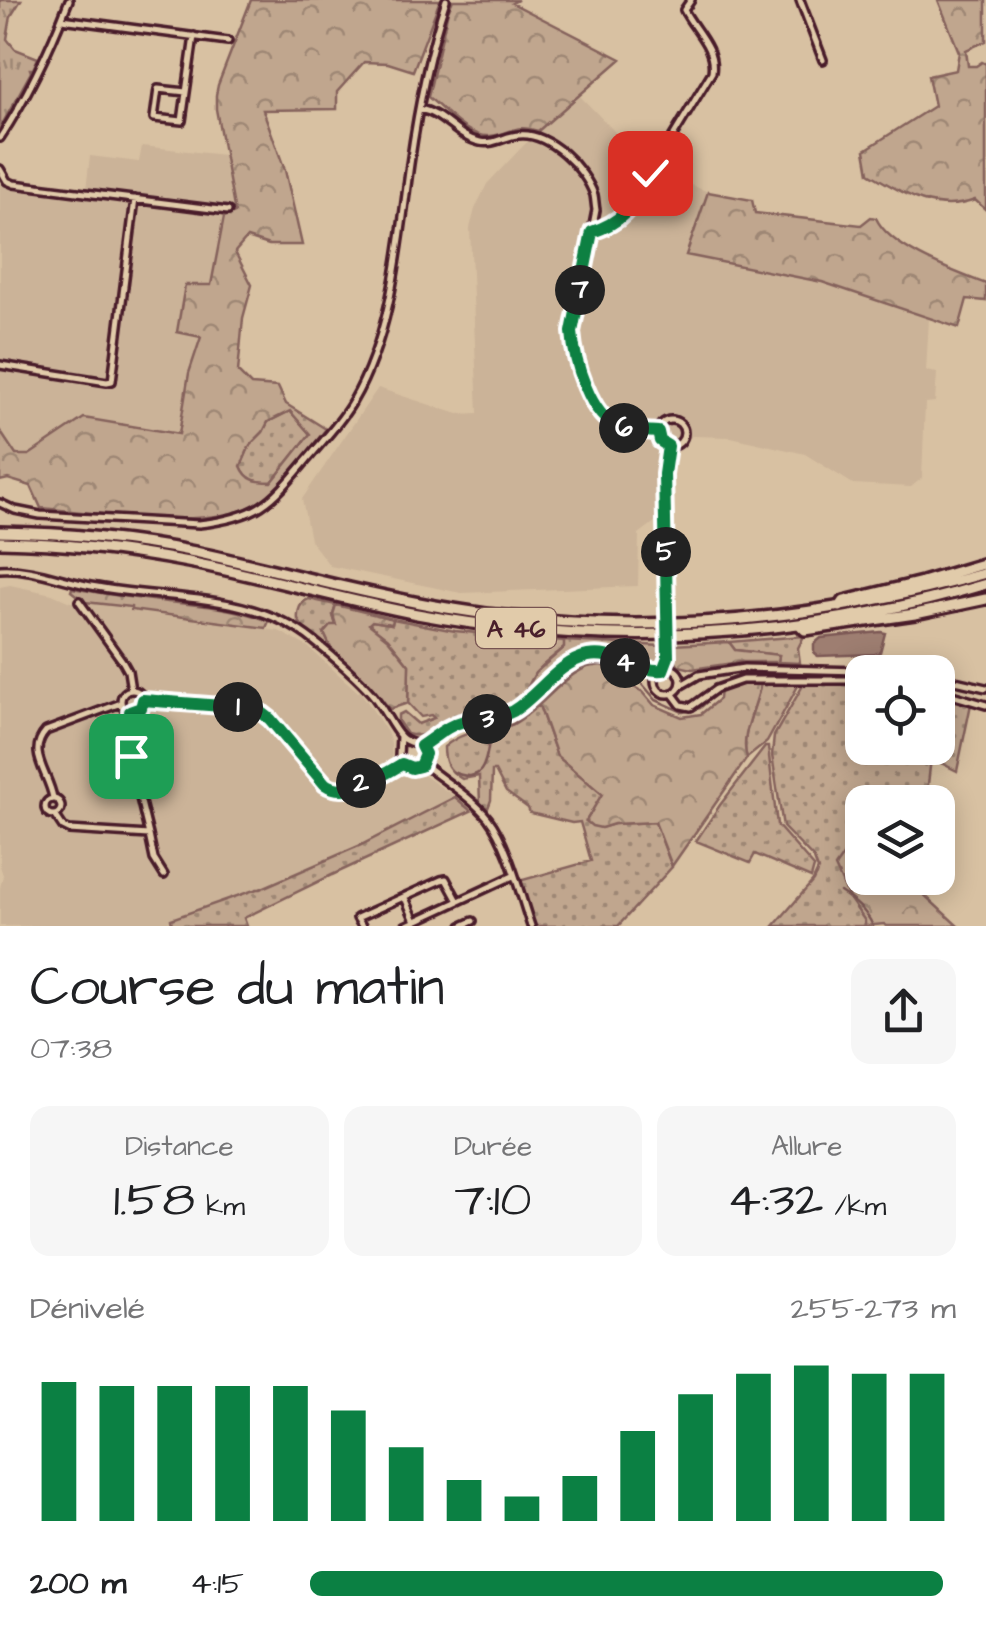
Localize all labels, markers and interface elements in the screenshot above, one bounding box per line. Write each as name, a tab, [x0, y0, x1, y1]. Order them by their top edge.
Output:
pin	[608, 131, 693, 216]
icon: check	[623, 146, 678, 201]
pin: 7	[555, 265, 605, 315]
text: 7	[571, 270, 589, 309]
pin: 6	[599, 403, 649, 453]
text: 6	[615, 408, 633, 447]
pin: 5	[641, 527, 691, 577]
text: 5	[656, 532, 676, 571]
road number: A 46	[476, 608, 556, 648]
pin: 4	[600, 638, 650, 688]
text: 4	[615, 643, 635, 682]
map controls	[845, 655, 955, 895]
button: locate	[845, 655, 955, 765]
pin: 1	[213, 682, 263, 732]
text: 1	[236, 687, 240, 726]
pin: 3	[462, 694, 512, 744]
text: 3	[480, 699, 494, 738]
pin	[89, 714, 174, 799]
icon: arrive	[104, 729, 159, 784]
pin: 2	[336, 758, 386, 808]
text: 2	[353, 763, 369, 802]
button: layers	[845, 785, 955, 895]
text: Course du matin	[30, 950, 445, 1026]
button: share	[851, 959, 956, 1064]
text: 07:38	[30, 1026, 112, 1071]
text: Distance	[125, 1127, 234, 1166]
text: Durée	[454, 1127, 532, 1166]
text: Allure	[771, 1127, 842, 1166]
text: 1.58	[114, 1166, 195, 1235]
text: 7:10	[454, 1166, 532, 1235]
text: 4:32	[727, 1166, 823, 1235]
text: km	[195, 1187, 245, 1226]
text: /km	[823, 1187, 886, 1226]
text: Dénivelé	[30, 1286, 145, 1331]
text: 255–273 m	[790, 1286, 956, 1331]
text: 200 m	[30, 1561, 126, 1606]
text: 4:15	[190, 1561, 244, 1606]

